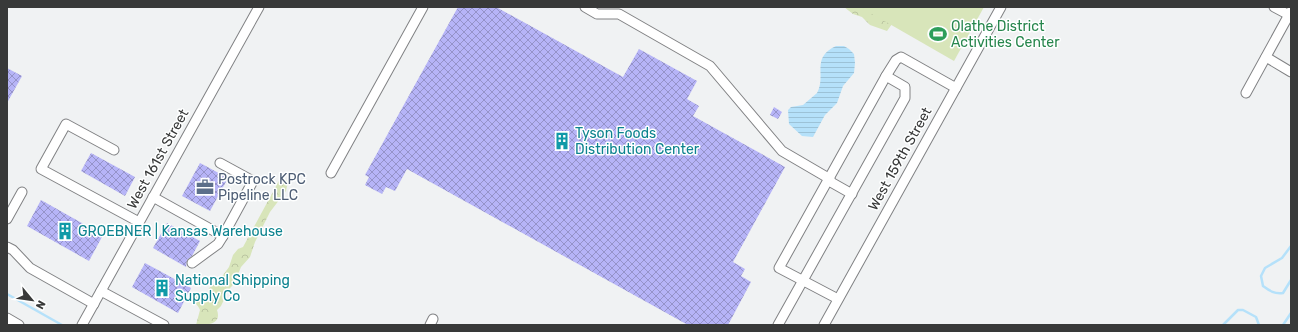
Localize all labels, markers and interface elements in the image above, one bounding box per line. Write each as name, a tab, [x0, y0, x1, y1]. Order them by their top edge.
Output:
place label: Olathe District Activities Center	[951, 18, 1060, 51]
sports icon: Olathe District Activities Center	[928, 24, 948, 44]
street label: West 159th Street	[865, 104, 936, 214]
street label: West 161st Street	[124, 106, 193, 212]
place label: Tyson Foods Distribution Center	[575, 125, 700, 158]
building icon: Tyson Foods Distribution Center	[552, 131, 572, 151]
place label: Postrock KPC Pipeline LLC	[218, 171, 306, 204]
office icon: Postrock KPC Pipeline LLC	[195, 177, 215, 197]
building icon: GROEBNER | Kansas Warehouse	[55, 221, 75, 241]
place label: GROEBNER | Kansas Warehouse	[78, 222, 283, 240]
place label: National Shipping Supply Co	[175, 272, 290, 305]
building icon: National Shipping Supply Co	[152, 278, 172, 298]
north arrow	[12, 280, 52, 320]
text: N	[33, 298, 48, 311]

